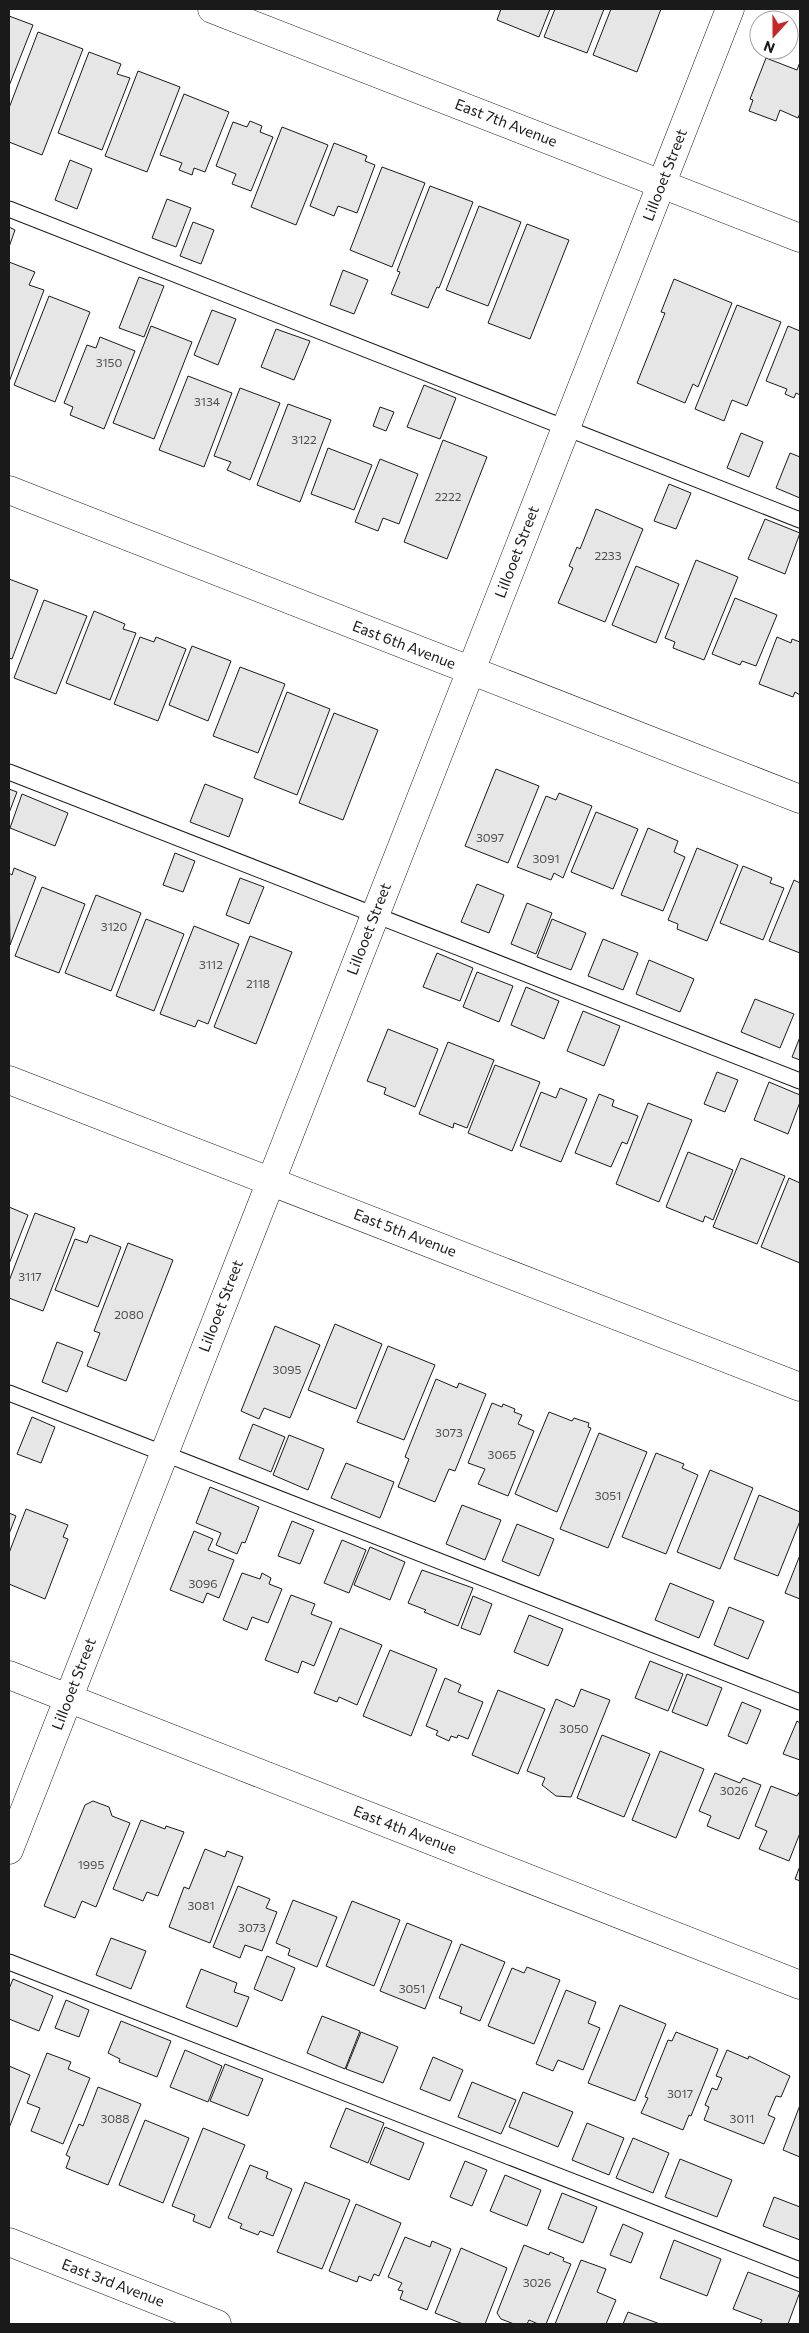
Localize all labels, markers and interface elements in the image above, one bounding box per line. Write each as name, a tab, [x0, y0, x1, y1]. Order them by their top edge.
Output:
north arrow	[749, 10, 799, 60]
text: N	[761, 38, 777, 57]
street label: East 7th Avenue	[453, 94, 560, 150]
street label: Lillooet Street	[638, 126, 690, 223]
house number: 3150	[96, 355, 123, 369]
house number: 3134	[194, 394, 220, 408]
house number: 3122	[291, 432, 317, 446]
house number: 2222	[435, 489, 462, 503]
street label: Lillooet Street	[490, 503, 542, 600]
house number: 2233	[595, 548, 622, 562]
street label: East 6th Avenue	[350, 616, 459, 672]
house number: 3097	[476, 830, 504, 844]
house number: 3091	[532, 851, 560, 865]
street label: Lillooet Street	[342, 880, 394, 977]
house number: 3120	[101, 919, 127, 933]
house number: 3112	[199, 957, 223, 971]
house number: 2118	[246, 976, 270, 990]
street label: East 5th Avenue	[351, 1204, 459, 1260]
street label: Lillooet Street	[194, 1257, 246, 1354]
house number: 3117	[18, 1269, 42, 1283]
house number: 2080	[114, 1307, 144, 1321]
house number: 3095	[273, 1362, 302, 1376]
house number: 3073	[435, 1425, 463, 1439]
house number: 3065	[488, 1447, 517, 1461]
house number: 3051	[595, 1488, 621, 1502]
house number: 3096	[188, 1576, 218, 1590]
street label: Lillooet Street	[47, 1635, 99, 1732]
house number: 3050	[559, 1721, 589, 1735]
house number: 3026	[720, 1783, 748, 1797]
street label: East 4th Avenue	[351, 1801, 460, 1857]
house number: 1995	[78, 1857, 104, 1871]
house number: 3081	[187, 1898, 215, 1912]
house number: 3073	[238, 1920, 266, 1934]
house number: 3051	[399, 1981, 425, 1995]
house number: 3017	[667, 2086, 693, 2100]
house number: 3088	[100, 2111, 130, 2125]
house number: 3011	[730, 2111, 754, 2125]
street label: East 3rd Avenue	[60, 2254, 167, 2310]
house number: 3026	[523, 2275, 551, 2289]

